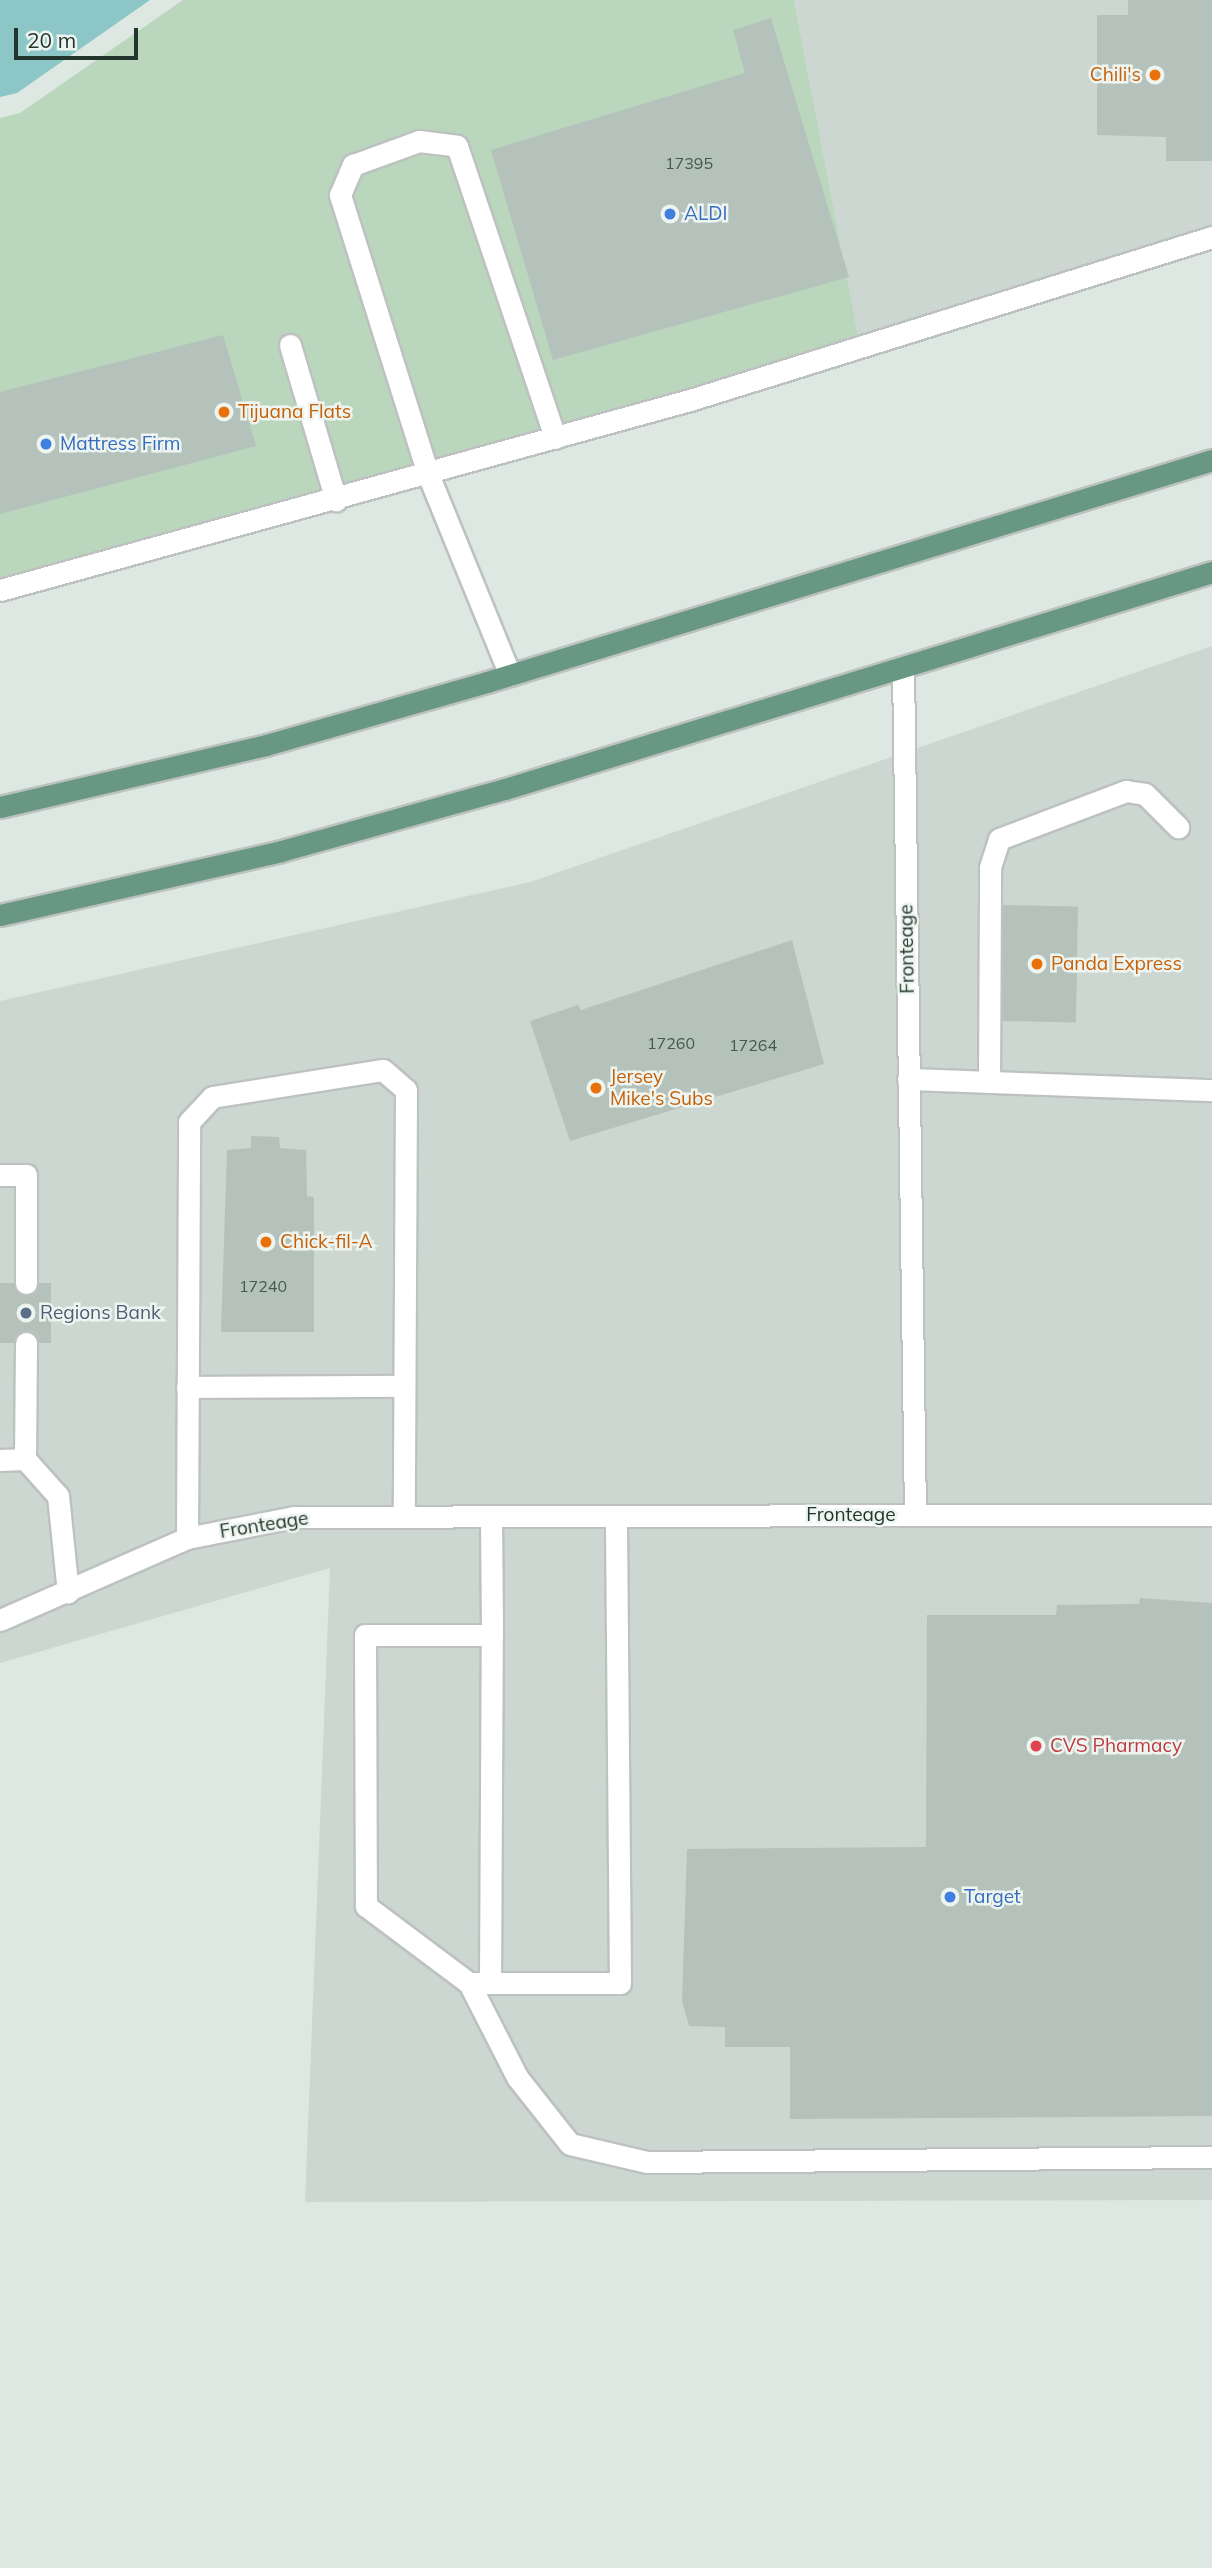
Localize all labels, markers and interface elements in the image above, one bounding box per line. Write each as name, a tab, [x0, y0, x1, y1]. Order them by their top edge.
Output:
scale bar	[18, 14, 142, 58]
text: 20 m	[27, 27, 76, 53]
place label: Chili's	[1090, 64, 1141, 86]
marker: Chili's	[1147, 67, 1163, 83]
house number: 17395	[665, 153, 713, 173]
place label: ALDI	[684, 203, 727, 225]
marker: ALDI	[662, 206, 678, 222]
place label: Tijuana Flats	[238, 401, 351, 423]
marker: Tijuana Flats	[216, 404, 232, 420]
place label: Mattress Firm	[60, 433, 180, 455]
marker: Mattress Firm	[38, 436, 54, 452]
street label: Fronteage	[895, 904, 919, 994]
place label: Panda Express	[1051, 953, 1182, 975]
marker: Panda Express	[1029, 956, 1045, 972]
house number: 17260	[647, 1033, 695, 1053]
house number: 17264	[729, 1035, 777, 1055]
place label: Jersey Mike's Subs	[610, 1066, 713, 1110]
marker: Jersey Mike's Subs	[588, 1080, 604, 1096]
place label: Chick-fil-A	[280, 1231, 373, 1253]
marker: Chick-fil-A	[258, 1234, 274, 1250]
house number: 17240	[239, 1276, 287, 1296]
place label: Regions Bank	[40, 1302, 161, 1324]
marker: Regions Bank	[18, 1305, 34, 1321]
street label: Fronteage	[806, 1504, 896, 1526]
street label: Fronteage	[218, 1507, 310, 1543]
place label: CVS Pharmacy	[1050, 1735, 1182, 1757]
marker: CVS Pharmacy	[1028, 1738, 1044, 1754]
place label: Target	[964, 1886, 1021, 1908]
marker: Target	[942, 1889, 958, 1905]

